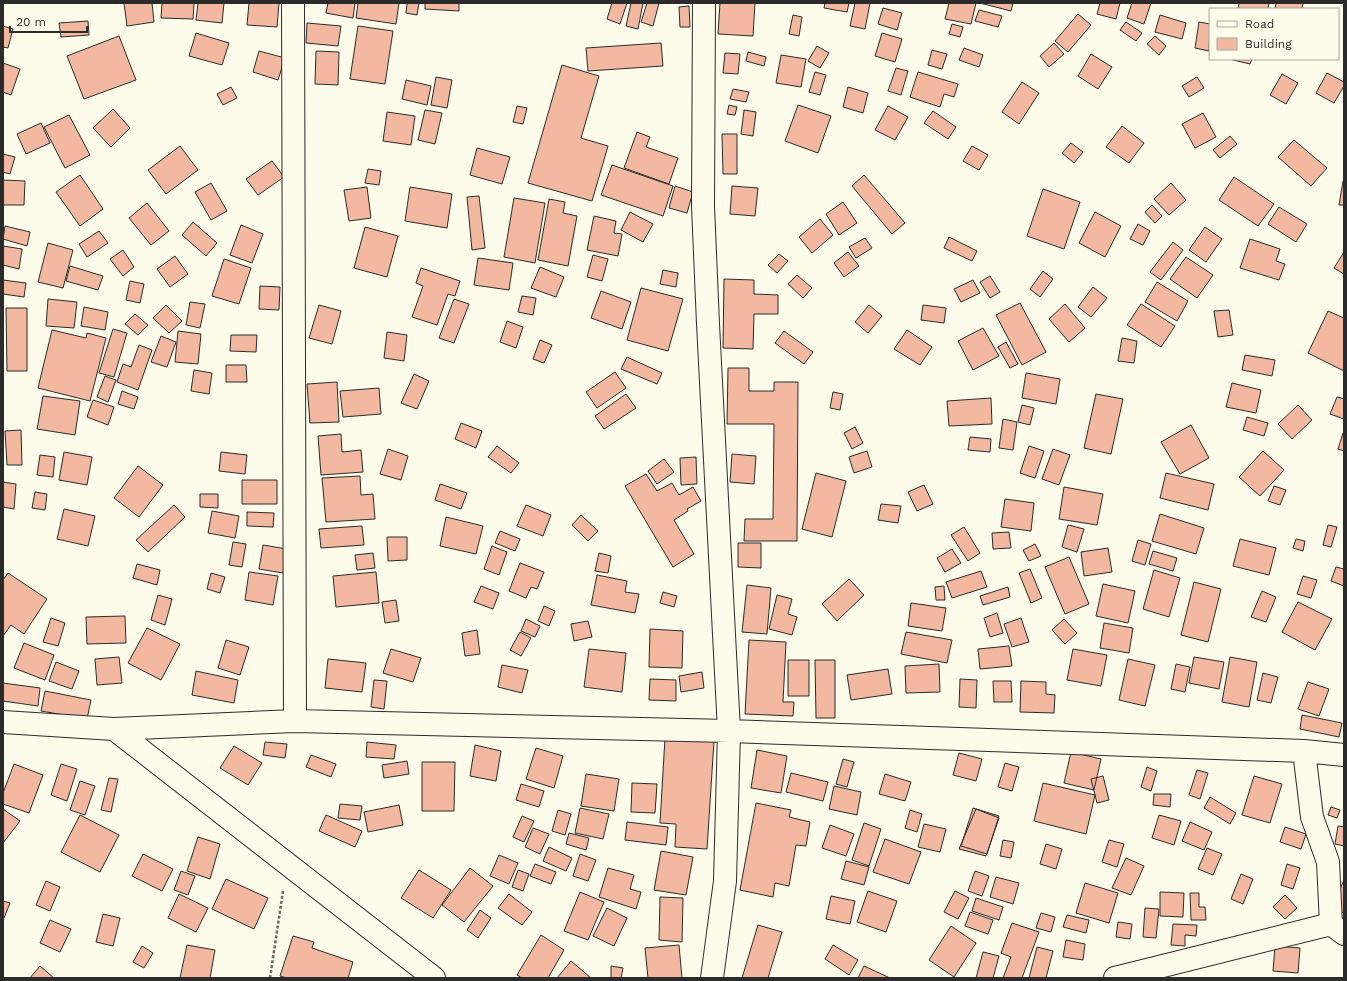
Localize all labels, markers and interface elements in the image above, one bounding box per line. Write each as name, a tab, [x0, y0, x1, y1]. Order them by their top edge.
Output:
scale bar	[10, 8, 87, 34]
legend	[1209, 8, 1339, 60]
text: 20 m	[16, 15, 46, 29]
text: Road	[1245, 17, 1274, 31]
text: Building	[1245, 37, 1292, 51]

